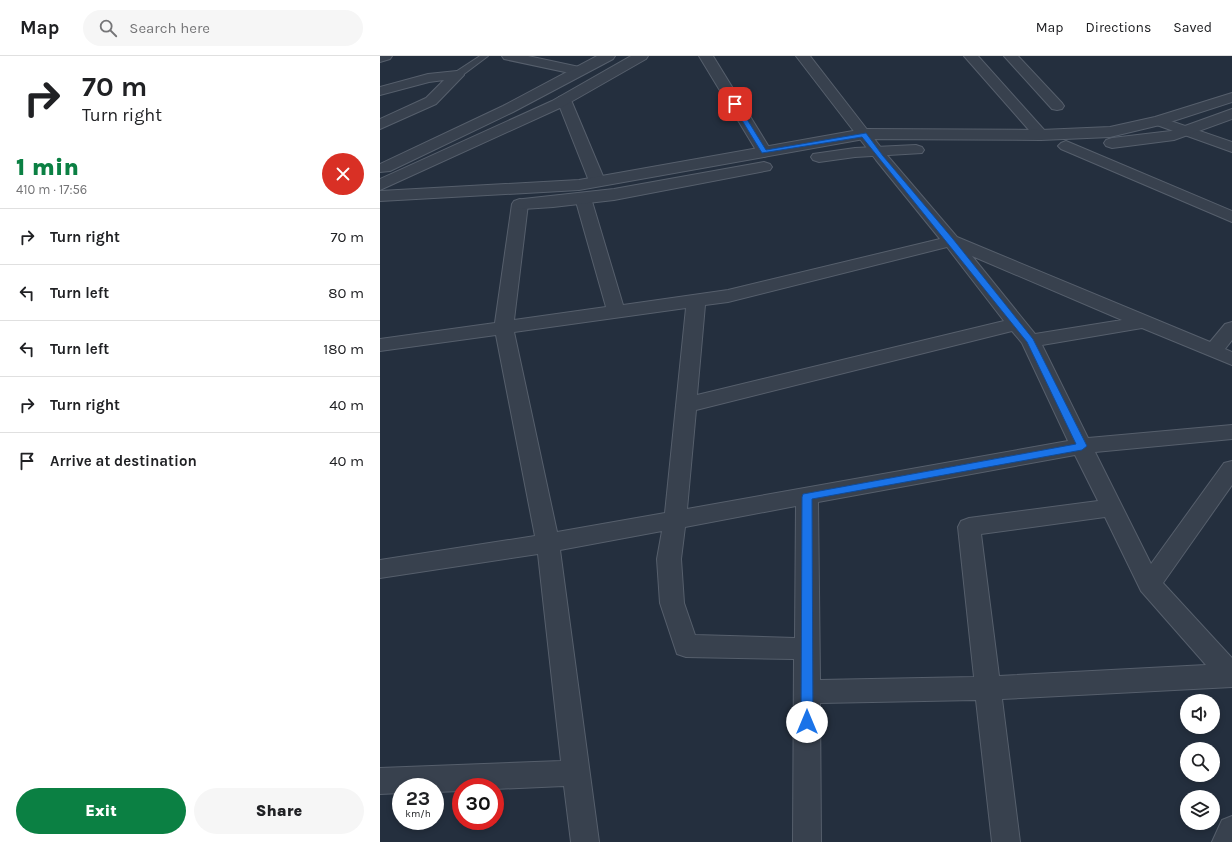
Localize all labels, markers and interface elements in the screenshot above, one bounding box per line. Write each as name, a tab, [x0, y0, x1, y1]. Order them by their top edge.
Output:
search box	[83, 10, 363, 46]
text: Map	[20, 17, 59, 39]
icon: search	[97, 17, 119, 39]
text: Search here	[129, 19, 210, 37]
text: Map	[1036, 19, 1064, 36]
text: Directions	[1086, 19, 1151, 36]
text: Saved	[1173, 19, 1212, 36]
text: 70 m	[82, 70, 147, 103]
icon: right	[16, 72, 68, 124]
pin	[718, 87, 752, 121]
icon: arrive	[724, 93, 746, 115]
text: Turn right	[82, 104, 162, 126]
text: 1 min	[16, 153, 79, 181]
button: close	[322, 153, 364, 195]
text: 410 m · 17:56	[16, 182, 87, 197]
icon: right	[16, 226, 38, 248]
text: Turn right	[50, 228, 120, 246]
text: 70 m	[330, 228, 364, 246]
icon: left	[16, 282, 38, 304]
text: Turn left	[50, 284, 109, 302]
text: 80 m	[328, 284, 364, 302]
icon: left	[16, 338, 38, 360]
text: Turn left	[50, 340, 109, 358]
text: 180 m	[323, 340, 364, 358]
icon: right	[16, 394, 38, 416]
text: Turn right	[50, 396, 120, 414]
text: 40 m	[329, 396, 364, 414]
icon: arrive	[16, 450, 38, 472]
text: Arrive at destination	[50, 452, 197, 470]
text: 40 m	[329, 452, 364, 470]
map controls	[1180, 694, 1220, 830]
button: sound	[1180, 694, 1220, 734]
position arrow	[786, 701, 828, 743]
button: search	[1180, 742, 1220, 782]
speed limit sign: 30	[452, 778, 504, 830]
text: 23	[406, 787, 430, 810]
button: Exit	[16, 788, 186, 834]
button: Share	[194, 788, 364, 834]
button: layers	[1180, 790, 1220, 830]
text: km/h	[405, 808, 431, 820]

